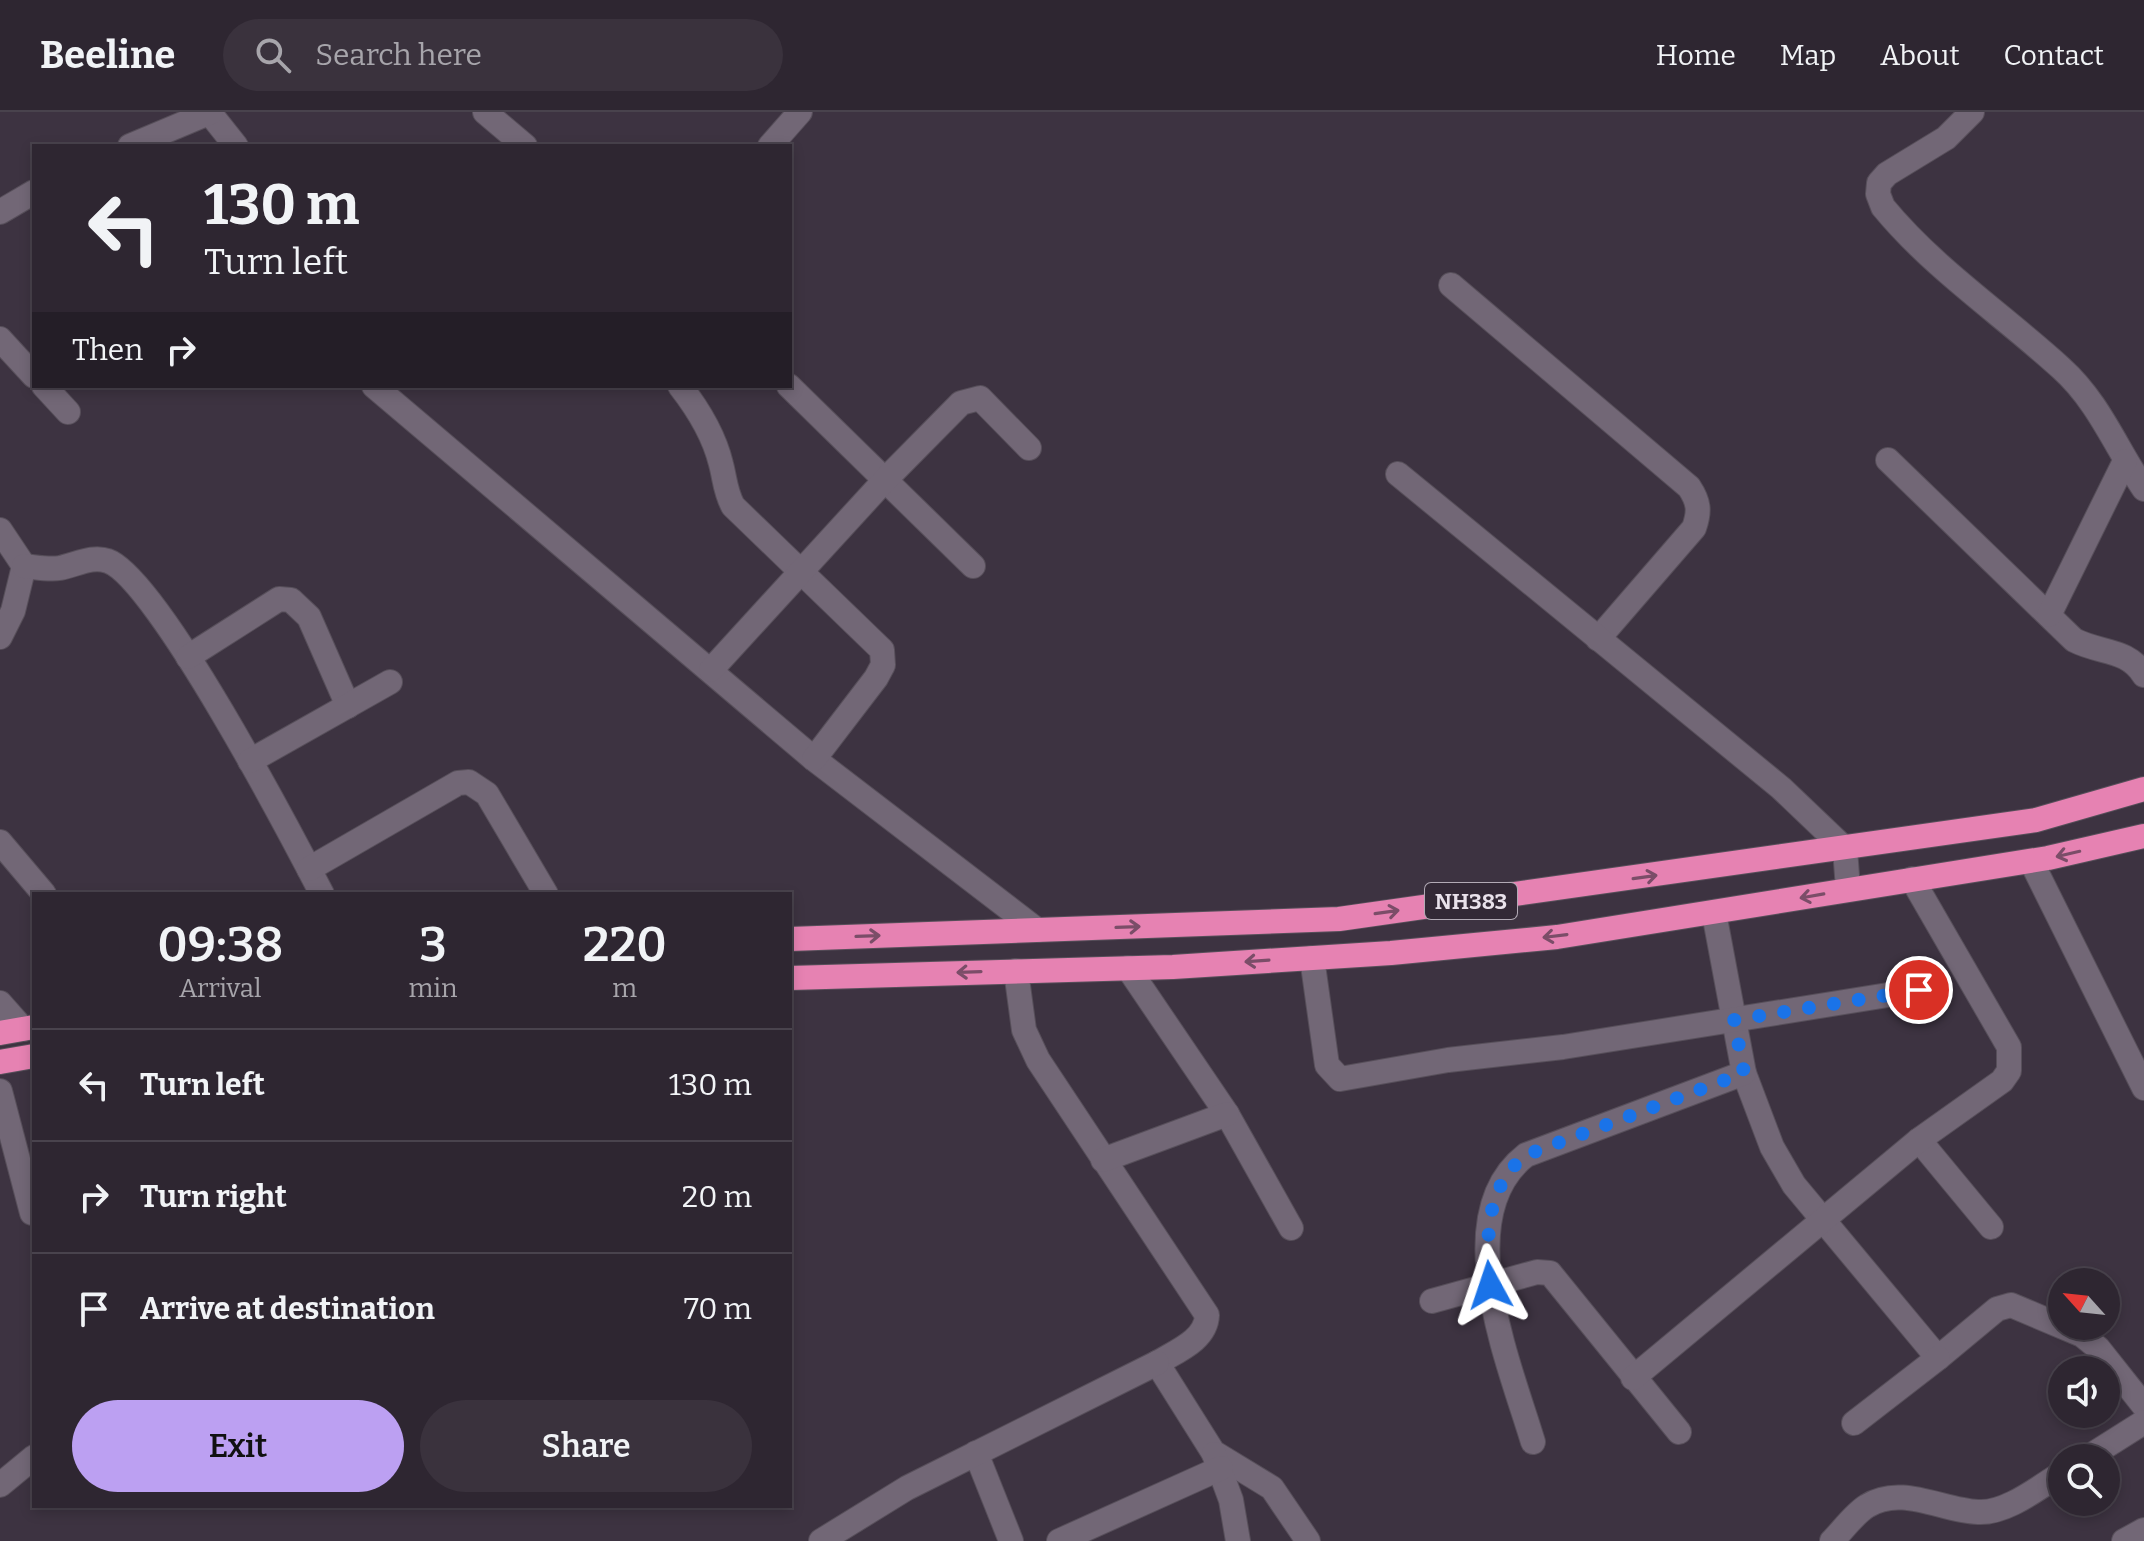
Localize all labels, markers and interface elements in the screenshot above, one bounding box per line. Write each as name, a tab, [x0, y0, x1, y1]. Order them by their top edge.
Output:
search box	[223, 19, 783, 91]
text: Beeline	[40, 32, 175, 78]
icon: search	[251, 33, 295, 77]
text: Search here	[315, 37, 482, 73]
text: Home	[1656, 39, 1736, 72]
text: Map	[1780, 39, 1836, 72]
text: About	[1880, 39, 1960, 72]
text: Contact	[2004, 39, 2104, 72]
text: 130 m	[204, 172, 360, 239]
icon: left	[72, 176, 176, 280]
text: Turn left	[204, 240, 348, 284]
icon: right	[159, 328, 203, 372]
text: Then	[72, 332, 143, 368]
one-way arrow	[2056, 847, 2081, 862]
one-way arrow	[1632, 869, 1657, 884]
road number: NH383	[1425, 883, 1517, 919]
one-way arrow	[1799, 889, 1825, 904]
one-way arrow	[1373, 905, 1400, 920]
text: 09:38	[157, 916, 283, 974]
text: 3	[419, 916, 447, 974]
text: 220	[583, 916, 667, 974]
one-way arrow	[1114, 919, 1141, 934]
one-way arrow	[854, 929, 881, 944]
one-way arrow	[1542, 929, 1569, 944]
one-way arrow	[1244, 954, 1271, 969]
pin	[1885, 956, 1953, 1024]
one-way arrow	[956, 965, 983, 980]
icon: arrive	[1897, 968, 1941, 1012]
text: Arrival	[179, 973, 261, 1004]
text: min	[409, 973, 458, 1004]
text: m	[612, 973, 637, 1004]
icon: left	[72, 1063, 116, 1107]
text: Turn left	[140, 1067, 265, 1103]
text: 130 m	[669, 1067, 752, 1103]
icon: right	[72, 1175, 116, 1219]
text: Turn right	[140, 1179, 287, 1215]
text: 20 m	[682, 1179, 752, 1215]
position arrow	[1448, 1243, 1532, 1327]
north arrow	[2048, 1268, 2120, 1340]
map controls	[2048, 1268, 2120, 1516]
icon: arrive	[72, 1287, 116, 1331]
text: Arrive at destination	[140, 1291, 435, 1327]
text: 70 m	[684, 1291, 752, 1327]
button: sound	[2048, 1356, 2120, 1428]
button: Exit	[72, 1400, 404, 1492]
button: Share	[420, 1400, 752, 1492]
button: search	[2048, 1444, 2120, 1516]

